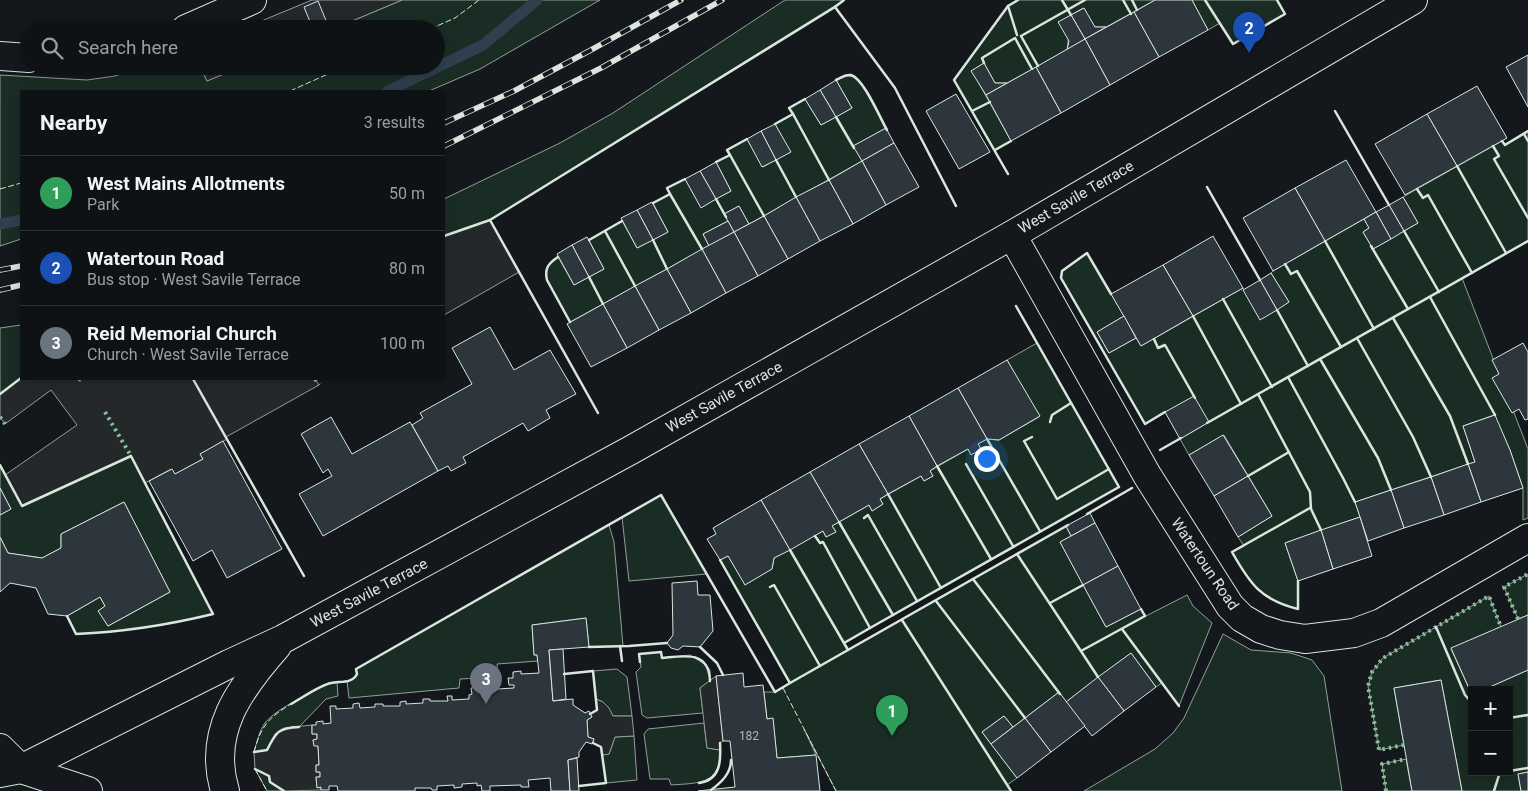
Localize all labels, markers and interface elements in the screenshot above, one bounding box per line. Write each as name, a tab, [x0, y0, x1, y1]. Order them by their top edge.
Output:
pin: 2	[1233, 12, 1265, 53]
search box	[20, 20, 445, 75]
icon: search	[38, 34, 66, 62]
text: Search here	[78, 36, 178, 59]
text: Nearby	[40, 111, 107, 135]
text: 3 results	[364, 113, 425, 132]
street label: West Savile Terrace	[1015, 157, 1137, 237]
text: West Mains Allotments	[87, 172, 285, 195]
text: 1	[51, 184, 61, 203]
text: 50 m	[389, 184, 425, 203]
text: Park	[87, 195, 119, 214]
text: Watertoun Road	[87, 247, 224, 270]
text: 2	[51, 259, 61, 278]
text: 80 m	[389, 259, 425, 278]
text: Bus stop · West Savile Terrace	[87, 270, 301, 289]
text: Reid Memorial Church	[87, 322, 277, 345]
text: 3	[51, 334, 61, 353]
text: 100 m	[380, 334, 425, 353]
text: Church · West Savile Terrace	[87, 345, 289, 364]
street label: West Savile Terrace	[663, 358, 785, 436]
your location	[974, 446, 1000, 472]
street label: Watertoun Road	[1167, 514, 1243, 614]
street label: West Savile Terrace	[307, 554, 431, 632]
pin: 3	[470, 663, 502, 704]
map controls	[1468, 686, 1513, 776]
button: +	[1468, 686, 1513, 731]
pin: 1	[876, 695, 908, 736]
house number: 182	[739, 729, 759, 743]
button: −	[1468, 731, 1513, 776]

